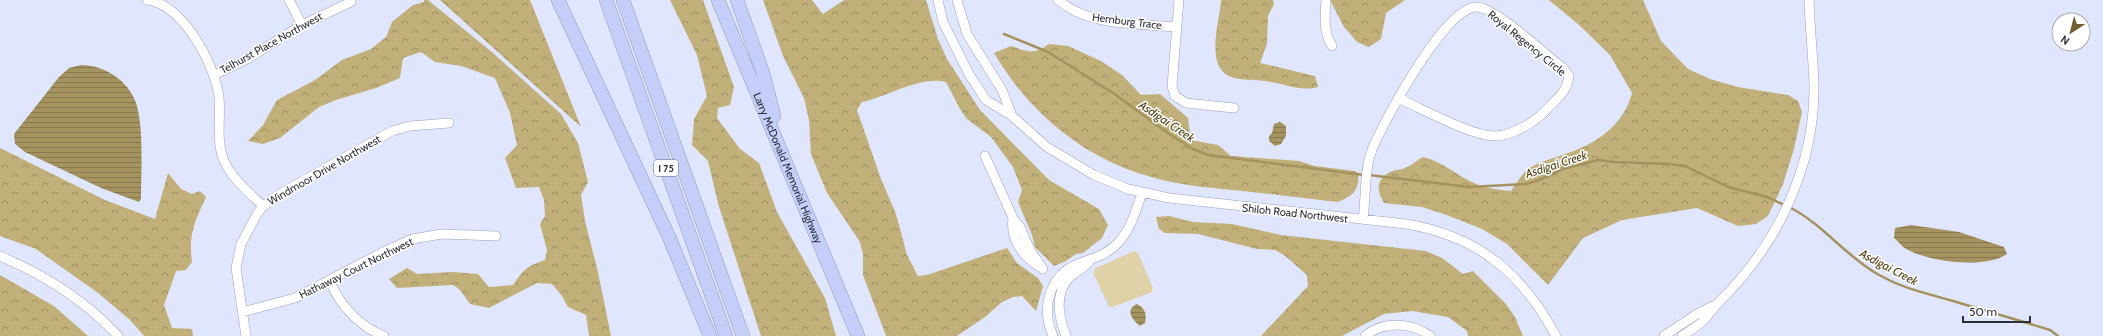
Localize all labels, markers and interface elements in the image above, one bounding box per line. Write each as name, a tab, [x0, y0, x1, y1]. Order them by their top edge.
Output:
street label: Royal Regency Circle	[1485, 7, 1569, 79]
street label: Telhurst Place Northwest	[217, 9, 325, 77]
street label: Hemburg Trace	[1091, 10, 1163, 32]
north arrow	[2051, 12, 2091, 52]
text: N	[2058, 32, 2072, 48]
street label: Larry McDonald Memorial Highway	[750, 90, 826, 246]
water label: Asdigai Creek	[1136, 96, 1198, 146]
street label: Windmoor Drive Northwest	[265, 132, 383, 208]
water label: Asdigai Creek	[1522, 147, 1589, 181]
road number: I 75	[654, 160, 678, 176]
street label: Shiloh Road Northwest	[1241, 200, 1349, 226]
street label: Hathaway Court Northwest	[297, 234, 416, 302]
water label: Asdigai Creek	[1856, 245, 1921, 289]
scale bar	[1963, 298, 2030, 324]
text: 50 m	[1969, 304, 1997, 319]

